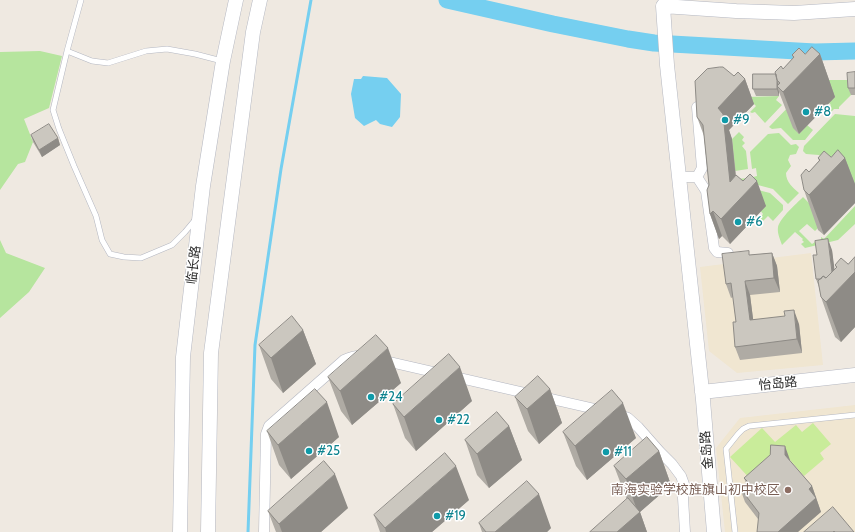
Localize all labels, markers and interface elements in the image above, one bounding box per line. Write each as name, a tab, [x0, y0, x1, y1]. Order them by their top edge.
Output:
place label: #8	[814, 104, 831, 120]
marker: #8	[801, 107, 811, 117]
place label: #9	[733, 112, 750, 128]
marker: #9	[720, 115, 730, 125]
place label: #6	[746, 214, 763, 230]
marker: #6	[733, 217, 743, 227]
street label: 临长路	[184, 245, 204, 285]
street label: 怡岛路	[758, 374, 798, 394]
place label: #24	[379, 389, 402, 405]
marker: #24	[366, 392, 376, 402]
place label: #22	[447, 412, 470, 428]
marker: #22	[434, 415, 444, 425]
street label: 金岛路	[698, 430, 716, 470]
place label: #25	[317, 443, 340, 459]
place label: #11	[614, 444, 632, 460]
marker: #25	[304, 446, 314, 456]
marker: #11	[601, 447, 611, 457]
place label: 南海实验学校旌旗山初中校区	[611, 482, 780, 498]
marker: 南海实验学校旌旗山初中校区	[783, 485, 793, 495]
place label: #19	[445, 508, 466, 524]
marker: #19	[432, 511, 442, 521]

